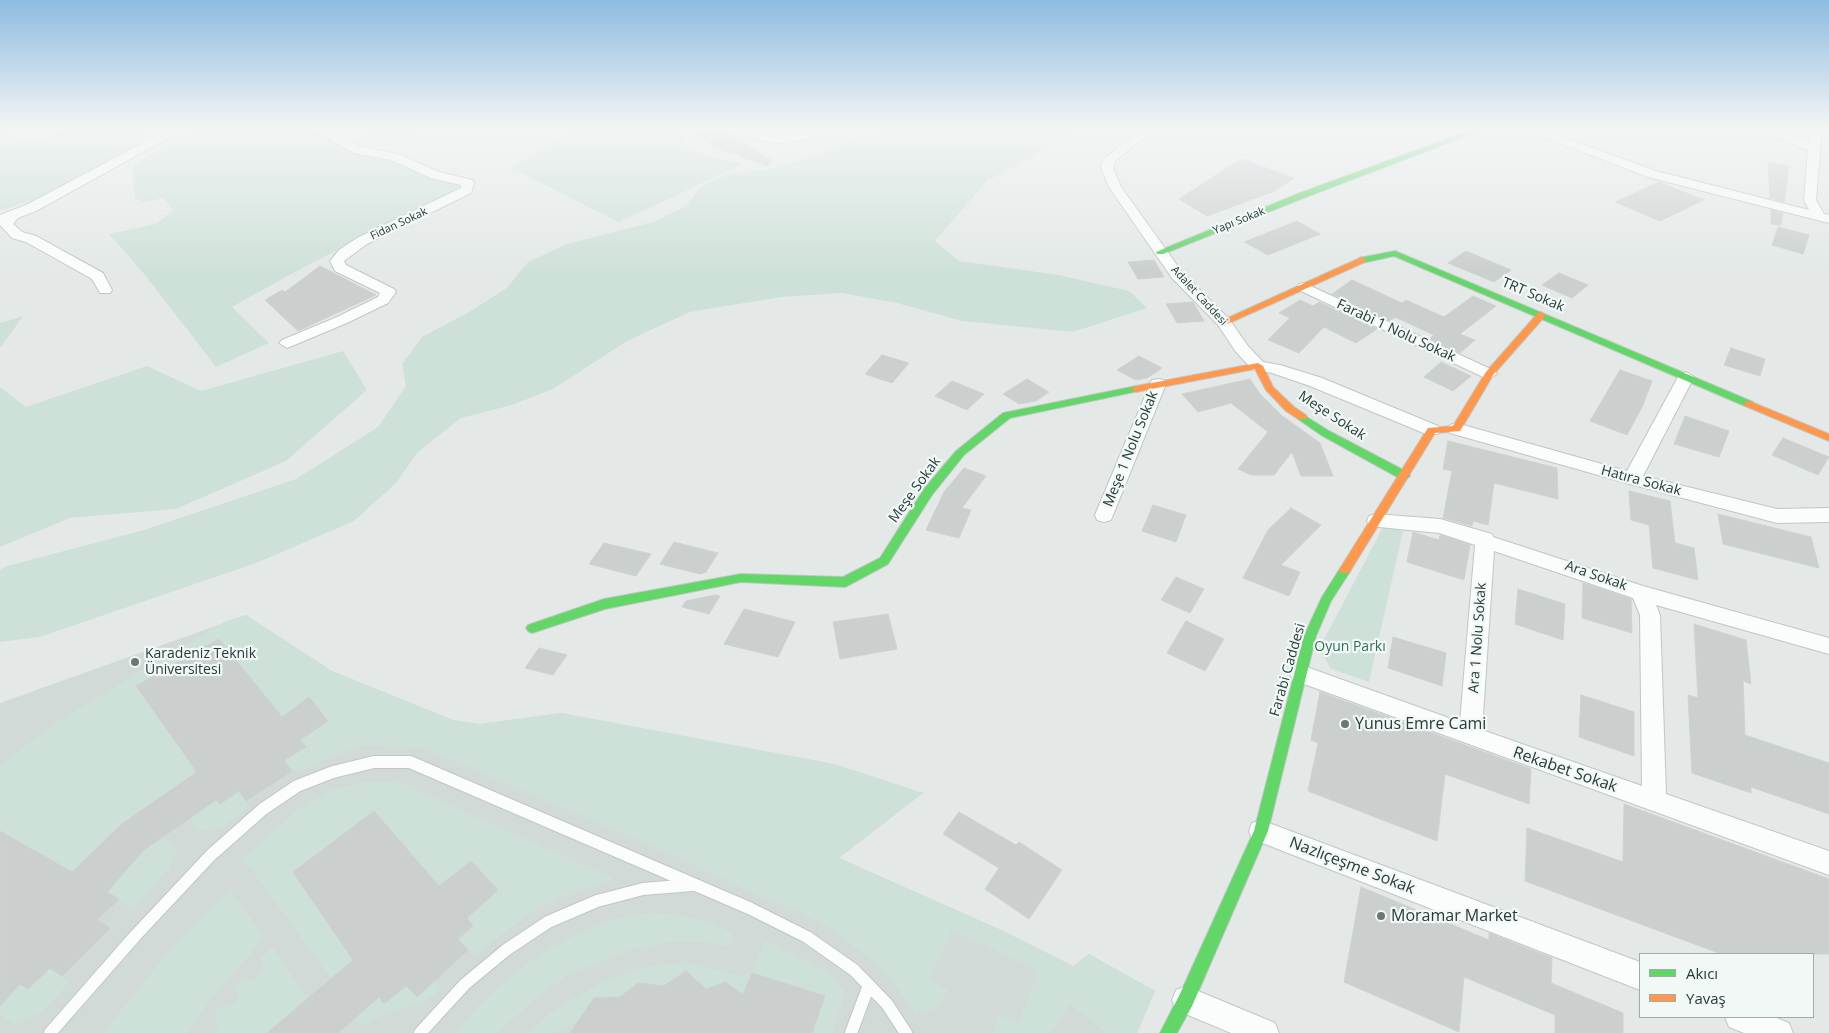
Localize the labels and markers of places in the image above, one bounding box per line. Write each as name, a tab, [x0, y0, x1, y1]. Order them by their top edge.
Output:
place label: Karadeniz Teknik Üniversitesi	[145, 646, 256, 679]
marker: Karadeniz Teknik Üniversitesi	[129, 656, 141, 668]
place label: Yunus Emre Cami	[1355, 714, 1486, 734]
marker: Yunus Emre Cami	[1339, 718, 1351, 730]
place label: Moramar Market	[1391, 906, 1518, 926]
marker: Moramar Market	[1375, 910, 1387, 922]

